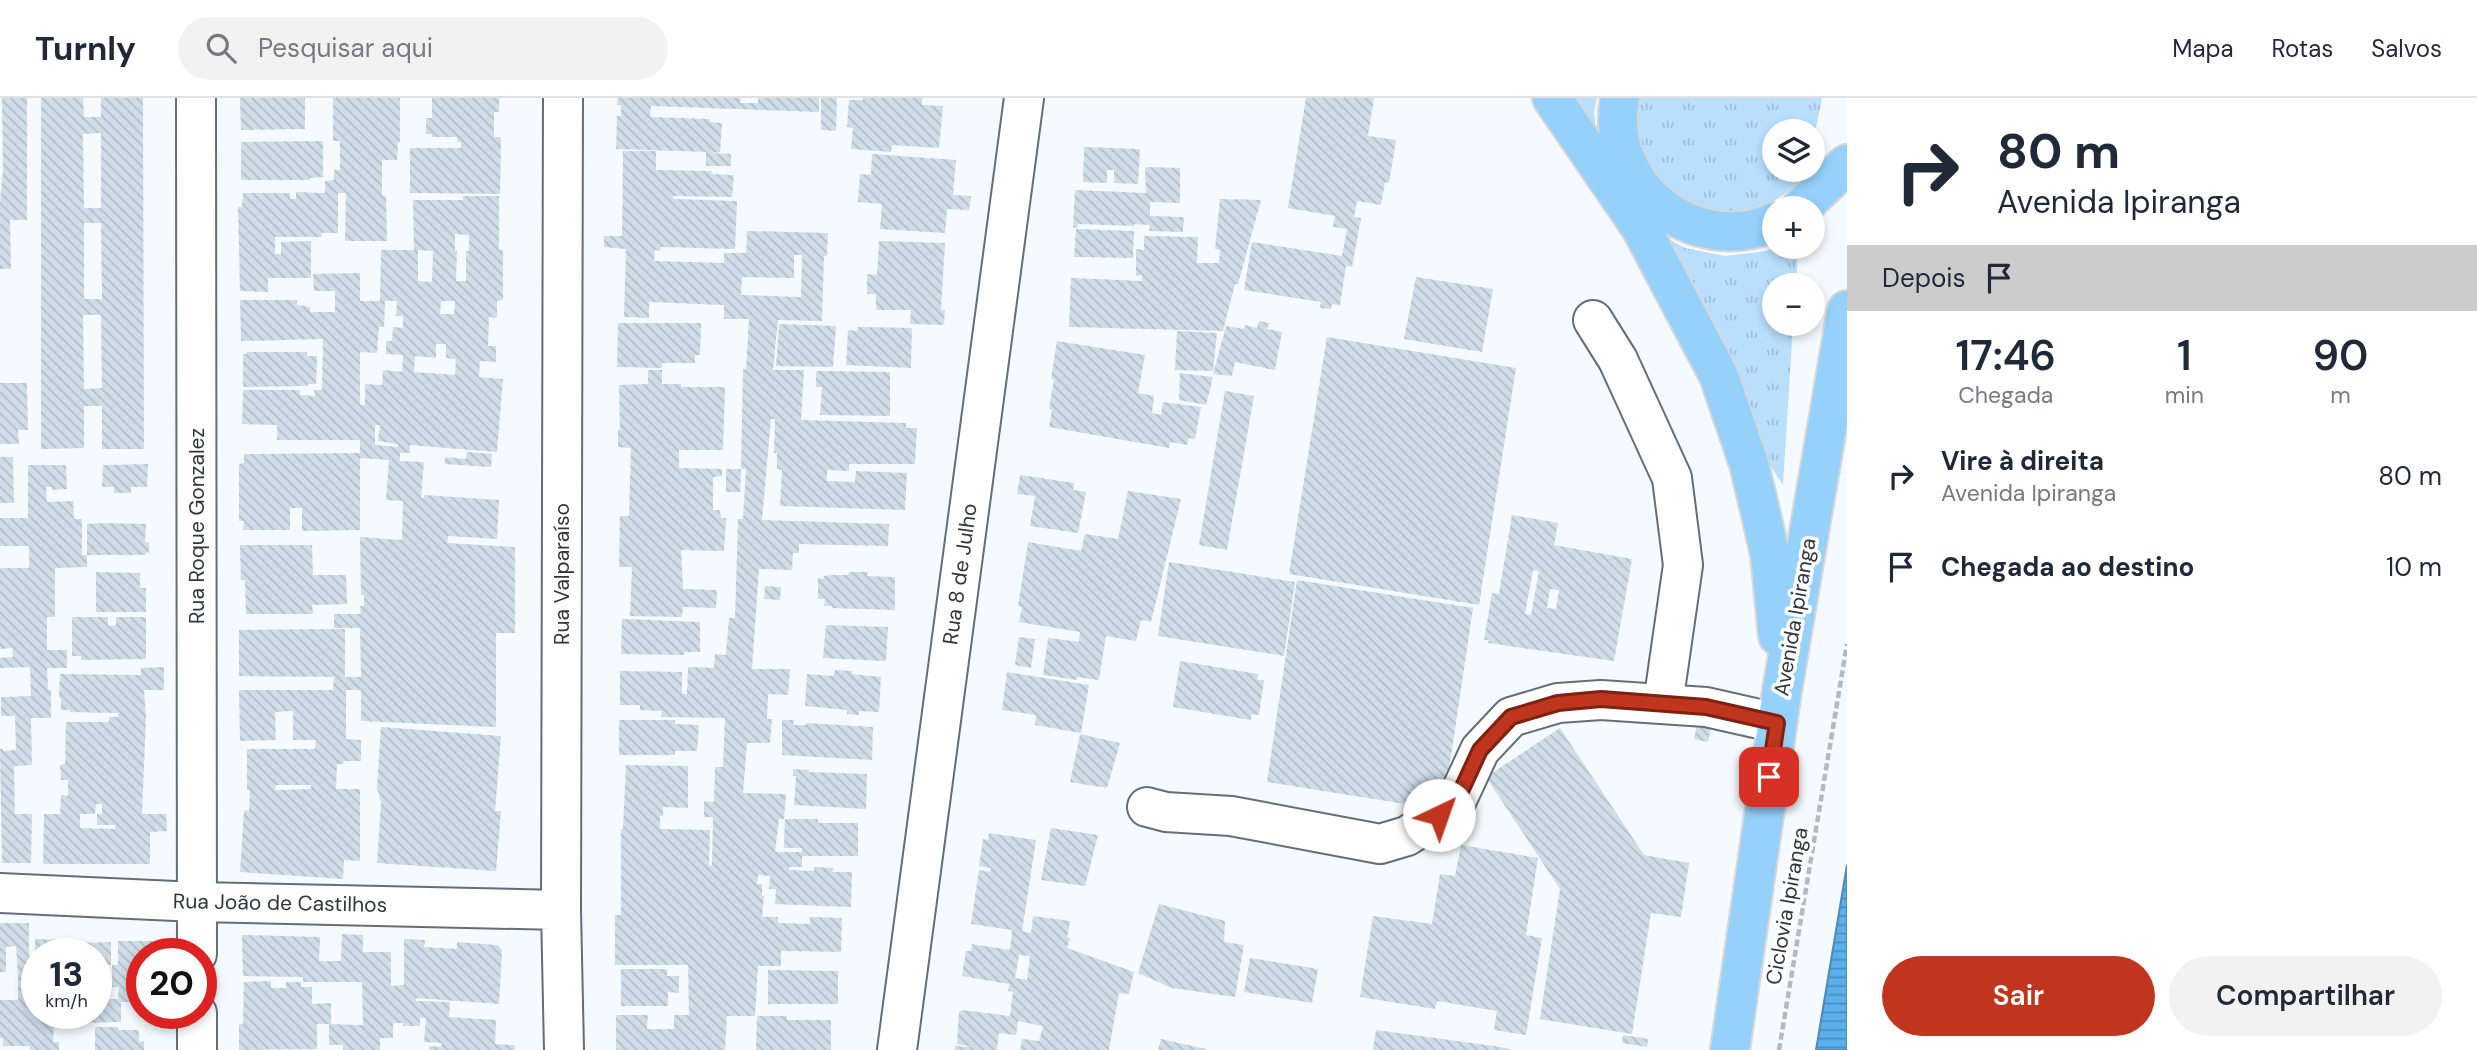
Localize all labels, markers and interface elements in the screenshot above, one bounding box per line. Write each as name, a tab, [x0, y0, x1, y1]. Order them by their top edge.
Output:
search box	[178, 17, 668, 80]
text: Turnly	[35, 27, 136, 70]
icon: search	[202, 29, 240, 67]
text: Pesquisar aqui	[258, 31, 433, 65]
text: Mapa	[2172, 33, 2234, 64]
text: Rotas	[2272, 33, 2333, 64]
text: Salvos	[2371, 33, 2442, 64]
map controls	[1762, 119, 1825, 336]
button: layers	[1762, 119, 1825, 182]
text: 80 m	[1997, 119, 2120, 183]
icon: right	[1882, 126, 1973, 217]
text: Avenida Ipiranga	[1997, 181, 2241, 223]
button: +	[1762, 196, 1825, 259]
icon: arrive	[1980, 259, 2018, 297]
text: Depois	[1882, 261, 1966, 295]
button: −	[1762, 273, 1825, 336]
text: 17:46	[1956, 328, 2056, 383]
text: 1	[2177, 328, 2192, 383]
text: 90	[2313, 328, 2368, 383]
text: Chegada	[1958, 380, 2053, 410]
text: min	[2165, 380, 2204, 410]
text: m	[2330, 380, 2351, 410]
street label: Rua Roque Gonzalez	[183, 428, 211, 624]
text: Vire à direita	[1941, 444, 2104, 478]
icon: right	[1882, 457, 1920, 495]
text: 80 m	[2378, 459, 2442, 493]
text: Avenida Ipiranga	[1941, 478, 2116, 508]
street label: Rua 8 de Julho	[936, 502, 984, 646]
street label: Rua Valparaíso	[548, 503, 576, 645]
street label: Avenida Ipiranga	[1767, 536, 1823, 698]
icon: arrive	[1882, 548, 1920, 586]
text: Chegada ao destino	[1941, 550, 2194, 584]
text: 10 m	[2386, 550, 2442, 584]
pin	[1739, 747, 1799, 807]
icon: arrive	[1750, 758, 1788, 796]
position arrow	[1402, 778, 1476, 852]
street label: Ciclovia Ipiranga	[1759, 825, 1815, 987]
street label: Rua João de Castilhos	[173, 887, 387, 919]
speed limit sign: 20	[126, 938, 217, 1029]
text: 13	[50, 951, 83, 997]
button: Sair	[1882, 956, 2155, 1036]
button: Compartilhar	[2169, 956, 2442, 1036]
text: km/h	[45, 989, 88, 1013]

